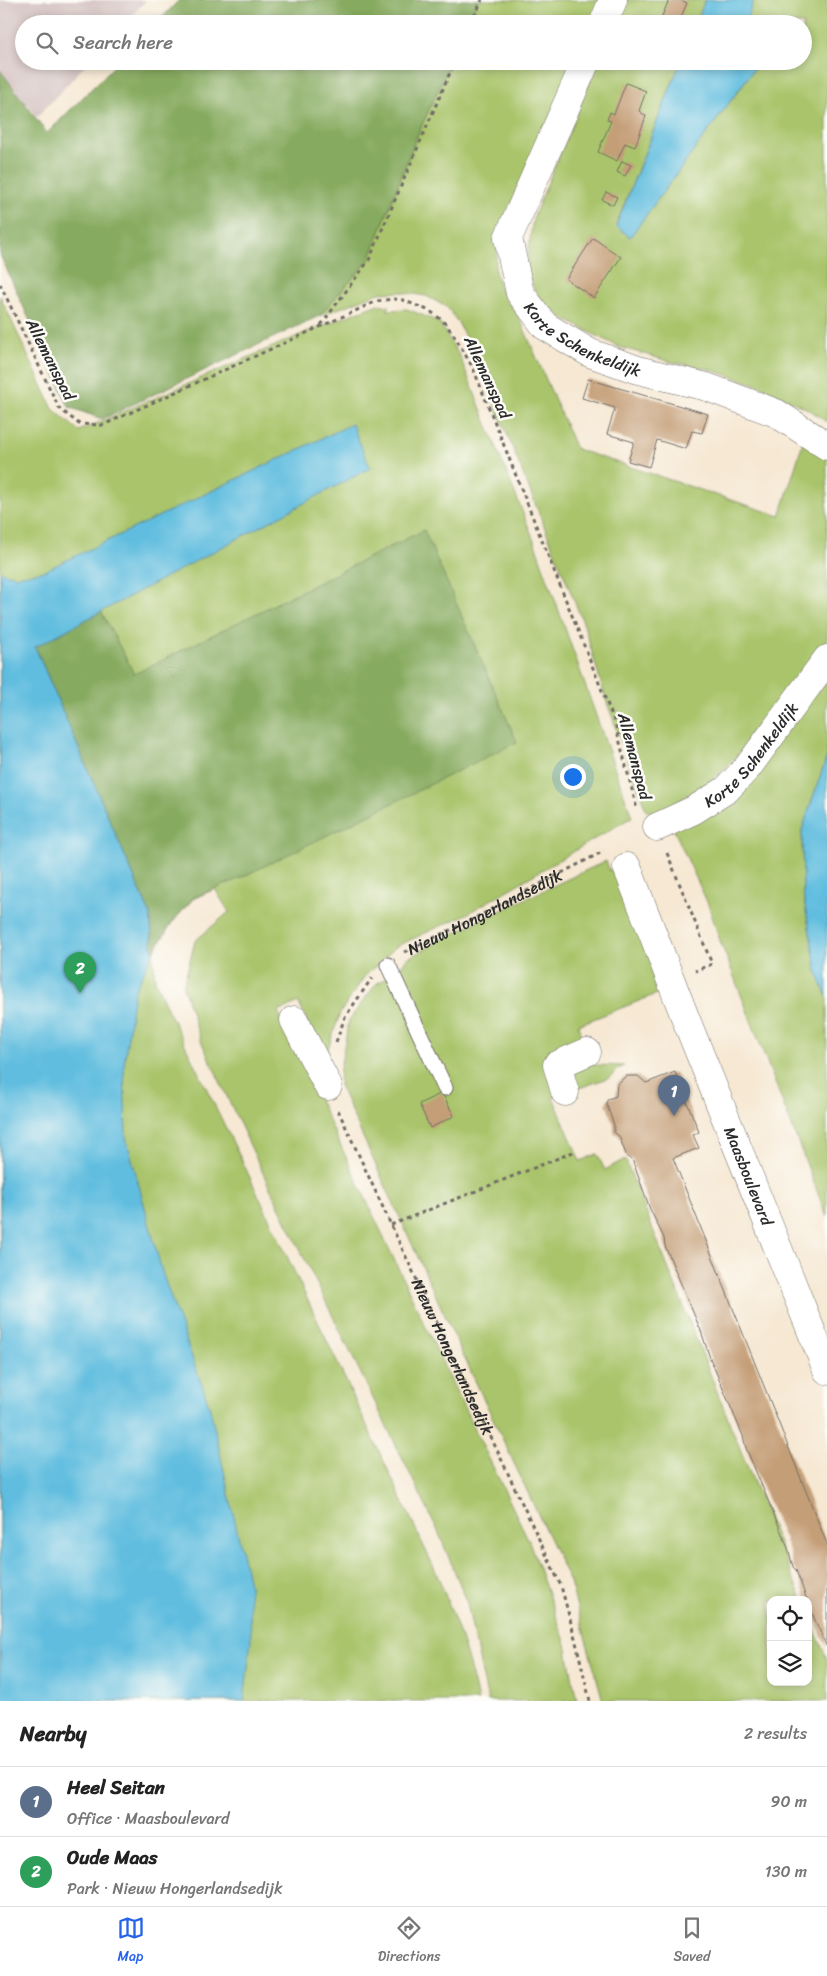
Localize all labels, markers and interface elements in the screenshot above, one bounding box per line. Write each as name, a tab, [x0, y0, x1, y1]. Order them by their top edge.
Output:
search box	[15, 15, 812, 70]
text: Search here	[73, 26, 173, 59]
icon: search	[33, 29, 61, 57]
street label: Korte Schenkeldijk	[516, 295, 645, 385]
street label: Allemanspad	[17, 312, 84, 407]
street label: Allemanspad	[455, 330, 520, 425]
street label: Korte Schenkeldijk	[698, 696, 806, 816]
street label: Allemanspad	[609, 708, 660, 804]
your location	[560, 764, 586, 790]
street label: Nieuw Hongerlandsedijk	[402, 861, 568, 963]
pin: 2	[64, 952, 96, 993]
pin: 1	[658, 1075, 690, 1116]
street label: Maasboulevard	[715, 1122, 782, 1232]
street label: Nieuw Hongerlandsedijk	[403, 1273, 502, 1440]
map controls	[767, 1596, 812, 1686]
button: locate	[767, 1596, 812, 1641]
button: layers	[767, 1641, 812, 1686]
text: Nearby	[20, 1715, 86, 1753]
text: 2 results	[744, 1719, 807, 1748]
text: Heel Seitan	[67, 1771, 165, 1804]
text: 1	[33, 1787, 39, 1816]
text: 90 m	[771, 1787, 807, 1816]
text: Office · Maasboulevard	[67, 1804, 230, 1833]
text: Oude Maas	[67, 1841, 158, 1874]
text: 2	[31, 1857, 41, 1886]
text: 130 m	[765, 1857, 807, 1886]
text: Park · Nieuw Hongerlandsedijk	[67, 1874, 283, 1903]
tab: Map	[117, 1914, 145, 1969]
tab: Directions	[378, 1914, 440, 1969]
tab: Saved	[674, 1914, 710, 1969]

